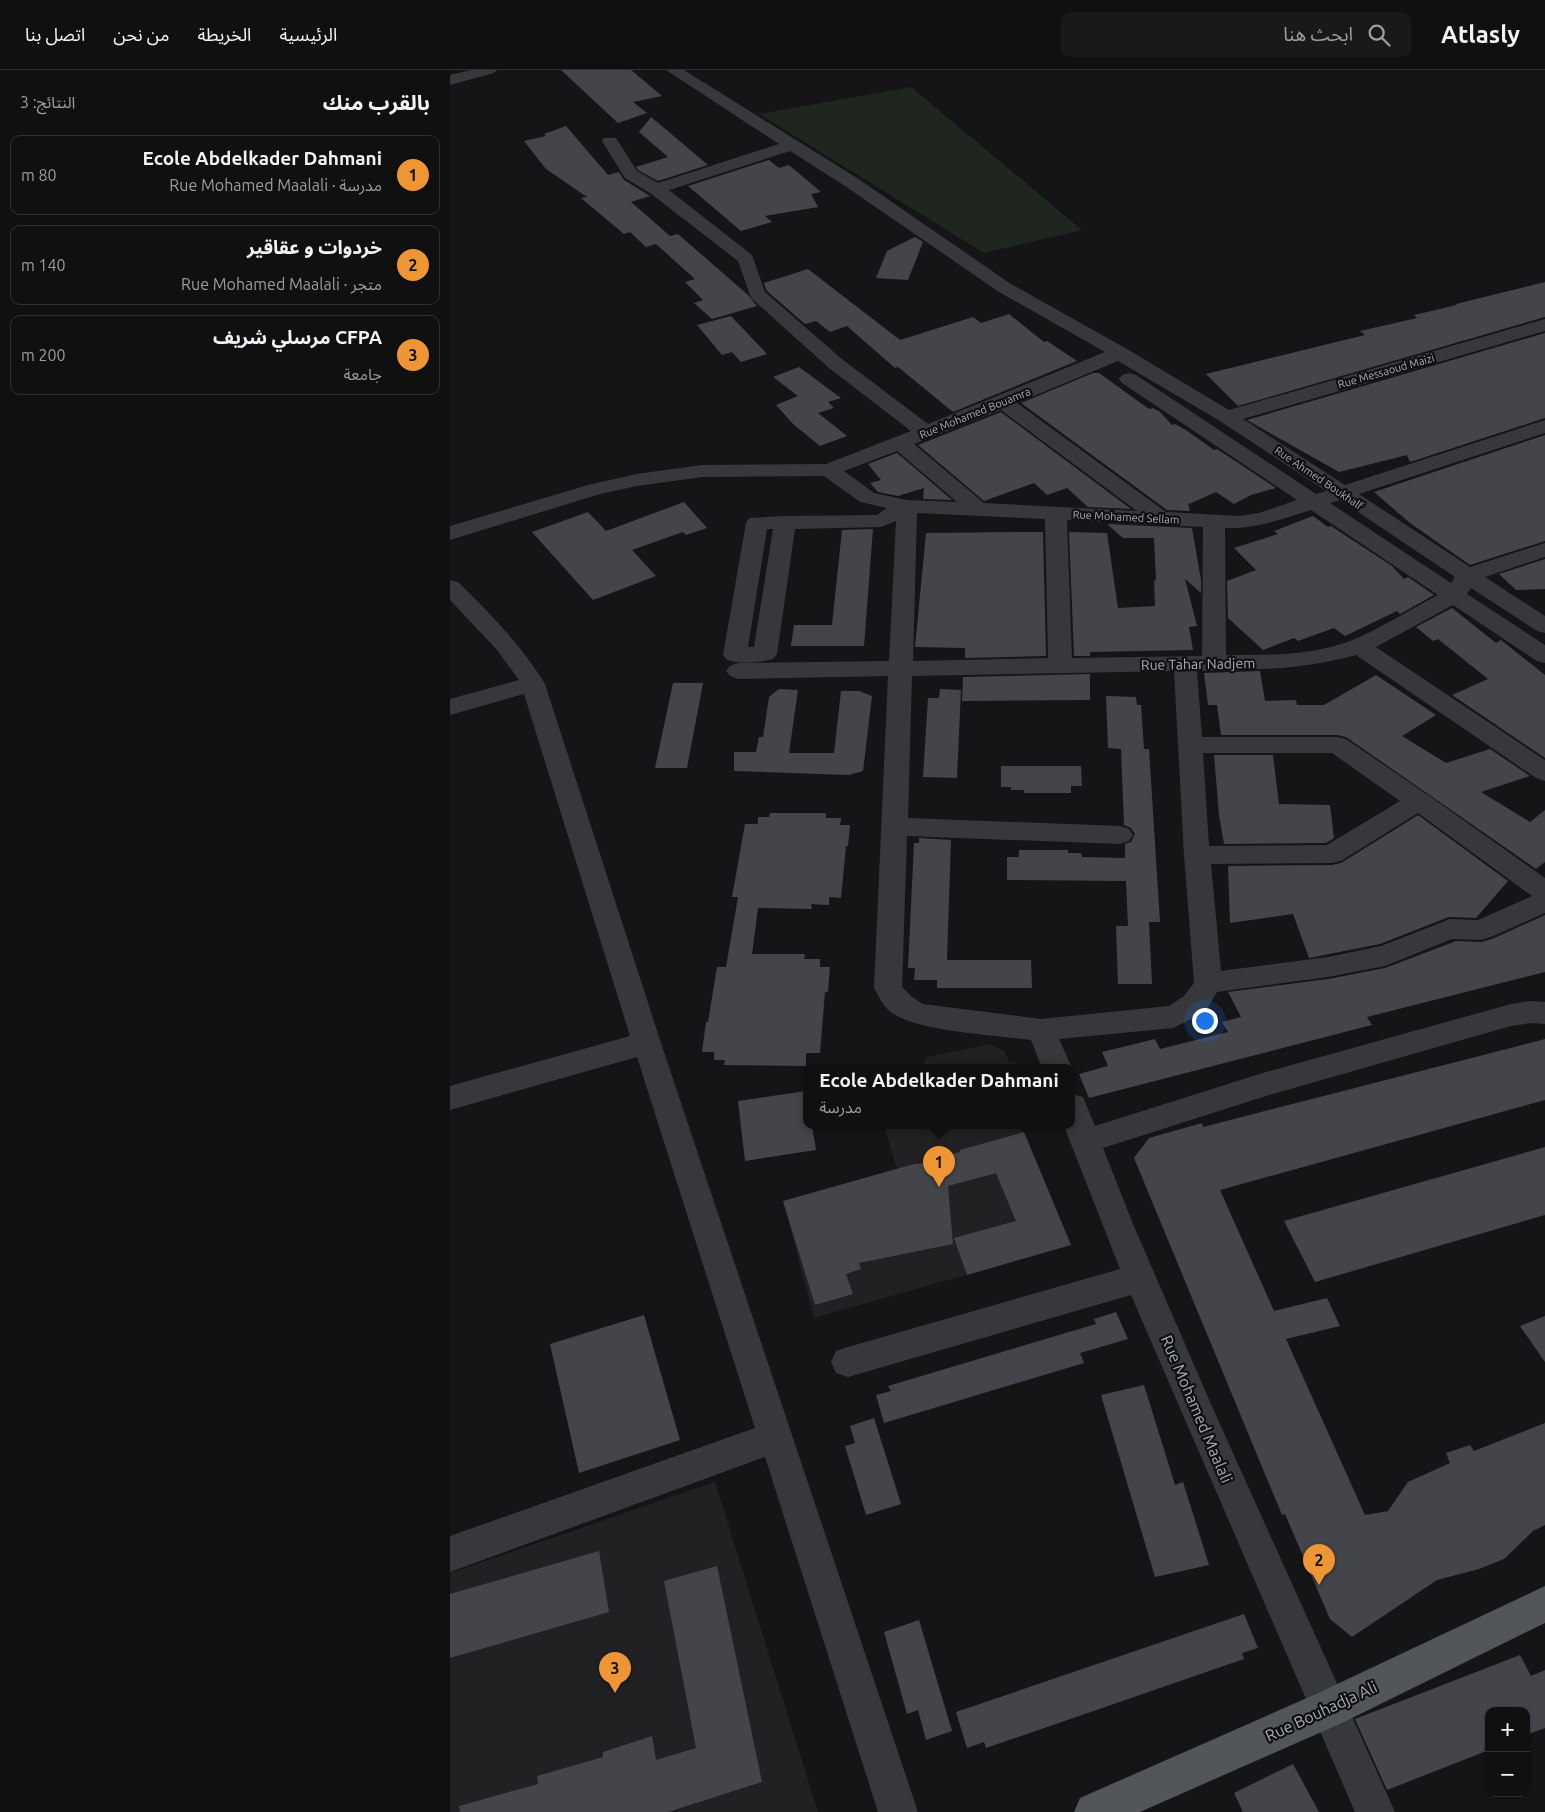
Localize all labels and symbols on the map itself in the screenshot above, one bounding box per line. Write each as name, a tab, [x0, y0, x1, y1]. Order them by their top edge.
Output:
street label: Rue Messaoud Maizi	[1336, 351, 1436, 391]
street label: Rue Mohamed Bouamra	[918, 385, 1032, 441]
street label: Rue Ahmed Boukhalf	[1273, 444, 1366, 512]
street label: Rue Mohamed Sellam	[1072, 508, 1180, 526]
street label: Rue Tahar Nadjem	[1141, 655, 1255, 673]
your location	[1192, 1008, 1218, 1034]
pin: 1	[923, 1146, 955, 1187]
street label: Rue Mohamed Maalali	[1158, 1332, 1236, 1486]
pin: 2	[1303, 1544, 1335, 1585]
pin: 3	[599, 1652, 631, 1693]
street label: Rue Bouhadja Ali	[1262, 1677, 1380, 1745]

